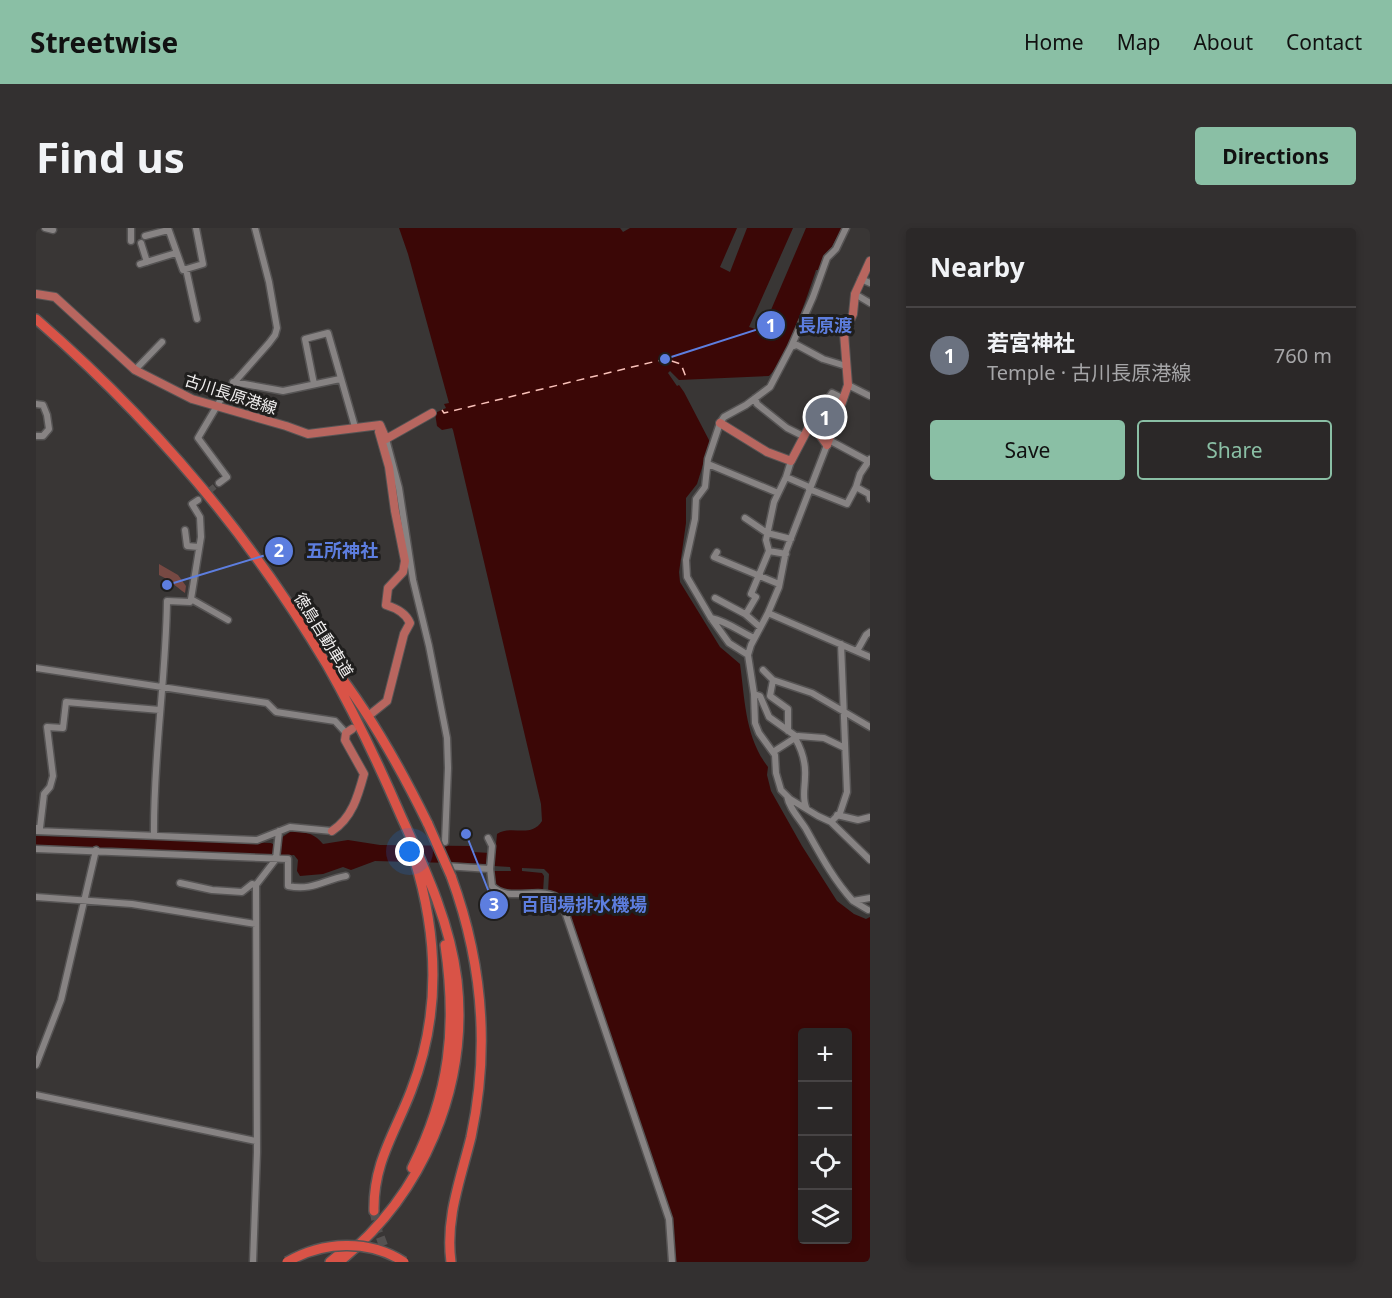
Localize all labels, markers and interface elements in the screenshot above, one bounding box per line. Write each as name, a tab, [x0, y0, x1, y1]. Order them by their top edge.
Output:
text: Streetwise	[30, 23, 178, 61]
text: Home	[1024, 28, 1084, 56]
text: Map	[1117, 28, 1160, 56]
text: About	[1193, 28, 1253, 56]
text: Contact	[1286, 28, 1362, 56]
button: Directions	[1195, 127, 1356, 185]
text: Find us	[36, 128, 185, 185]
text: Nearby	[930, 249, 1025, 285]
callout: 長原渡	[756, 307, 864, 343]
text: 1	[766, 313, 776, 337]
text: 長原渡	[798, 313, 852, 337]
text: 若宮神社	[987, 327, 1075, 357]
text: 1	[944, 342, 955, 369]
text: 760 m	[1274, 342, 1332, 369]
text: Temple · 古川長原港線	[987, 359, 1191, 386]
street label: 古川長原港線	[182, 369, 280, 419]
pin: 1	[806, 394, 844, 440]
button: Save	[930, 420, 1125, 480]
button: Share	[1137, 420, 1332, 480]
callout: 五所神社	[264, 533, 390, 569]
text: 2	[274, 538, 284, 562]
text: 五所神社	[306, 538, 378, 562]
street label: 徳島自動車道	[289, 588, 359, 682]
your location	[395, 837, 424, 866]
callout: 百間場排水機場	[479, 887, 659, 923]
text: 3	[489, 892, 499, 916]
text: 百間場排水機場	[521, 892, 647, 916]
map controls	[798, 1028, 852, 1244]
button: +	[798, 1028, 852, 1082]
button: −	[798, 1082, 852, 1136]
button: locate	[798, 1136, 852, 1190]
button: layers	[798, 1190, 852, 1244]

